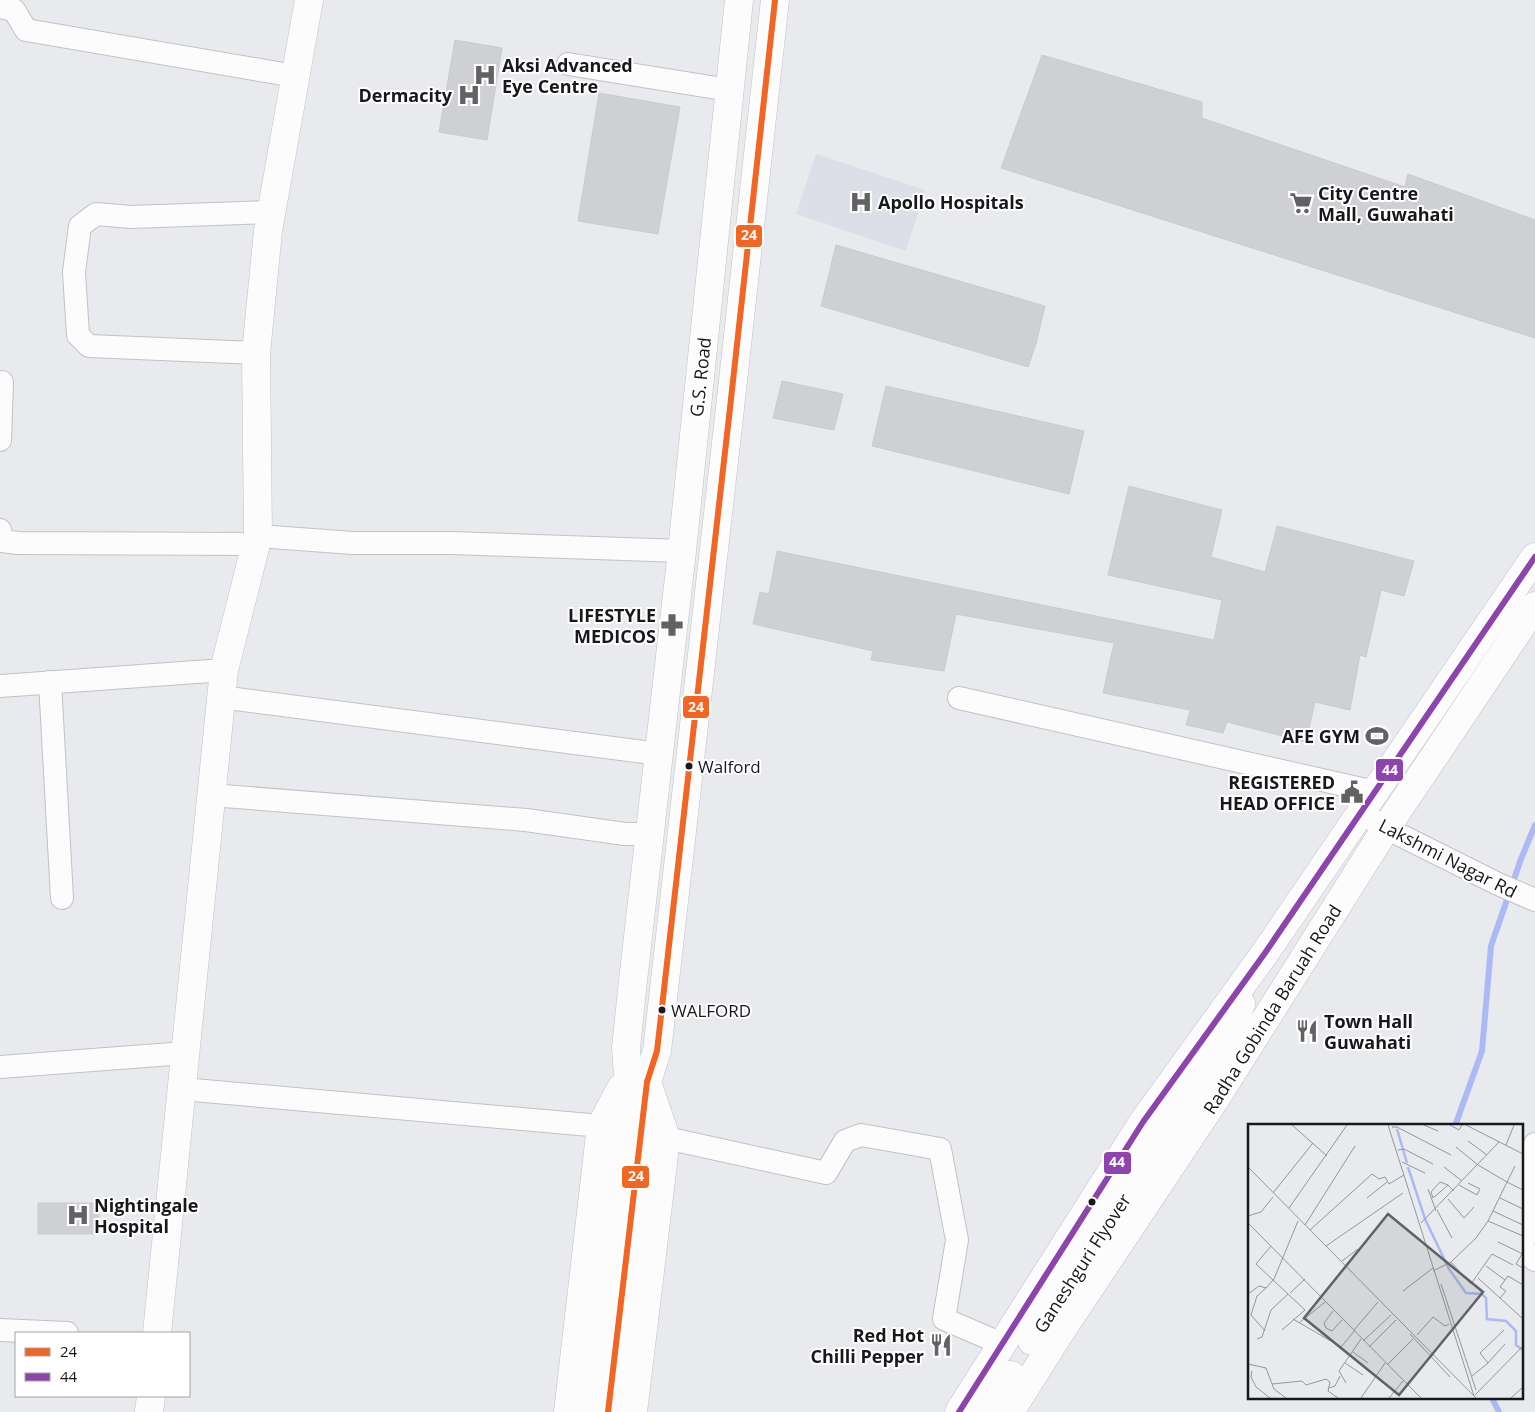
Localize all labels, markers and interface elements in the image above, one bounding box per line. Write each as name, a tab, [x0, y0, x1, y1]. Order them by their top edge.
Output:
place label: Aksi Advanced Eye Centre	[502, 53, 633, 98]
hospital icon: Aksi Advanced Eye Centre	[472, 62, 498, 88]
hospital icon: Dermacity	[456, 82, 482, 108]
place label: Dermacity	[359, 83, 453, 107]
place label: City Centre Mall, Guwahati	[1318, 181, 1454, 226]
hospital icon: Apollo Hospitals	[848, 189, 874, 215]
place label: Apollo Hospitals	[878, 190, 1024, 214]
supermarket icon: City Centre Mall, Guwahati	[1288, 190, 1314, 216]
line badge: 24	[735, 224, 763, 248]
text: 24	[741, 225, 757, 244]
street label: G.S. Road	[684, 336, 716, 418]
place label: LIFESTYLE MEDICOS	[568, 603, 656, 648]
pharmacy icon: LIFESTYLE MEDICOS	[659, 612, 685, 638]
line badge: 24	[682, 695, 710, 719]
text: 24	[688, 697, 704, 716]
sports icon: AFE GYM	[1364, 723, 1390, 749]
place label: AFE GYM	[1282, 724, 1360, 748]
place label: Walford	[698, 755, 761, 778]
line badge: 44	[1375, 758, 1404, 782]
text: 44	[1382, 760, 1398, 779]
marker: Walford	[684, 761, 694, 771]
place label: REGISTERED HEAD OFFICE	[1219, 770, 1335, 815]
public building icon: REGISTERED HEAD OFFICE	[1339, 779, 1365, 805]
street label: Lakshmi Nagar Rd	[1375, 813, 1521, 903]
street label: Radha Gobinda Baruah Road	[1198, 900, 1346, 1118]
place label: WALFORD	[671, 999, 751, 1022]
marker: WALFORD	[657, 1005, 667, 1015]
place label: Town Hall Guwahati	[1324, 1009, 1413, 1054]
restaurant icon: Town Hall Guwahati	[1294, 1018, 1320, 1044]
inset map	[1248, 1124, 1522, 1400]
line badge: 44	[1103, 1151, 1132, 1175]
text: 44	[1109, 1152, 1125, 1171]
line badge: 24	[621, 1165, 650, 1189]
text: 24	[628, 1166, 644, 1185]
street label: Ganeshguri Flyover	[1028, 1188, 1136, 1337]
place label: Nightingale Hospital	[94, 1193, 198, 1238]
unlabelled marker	[1087, 1197, 1097, 1207]
hospital icon: Nightingale Hospital	[65, 1202, 91, 1228]
place label: Red Hot Chilli Pepper	[811, 1323, 924, 1368]
legend	[15, 1332, 190, 1397]
restaurant icon: Red Hot Chilli Pepper	[928, 1332, 954, 1358]
text: 24	[60, 1341, 78, 1361]
text: 44	[60, 1366, 78, 1386]

